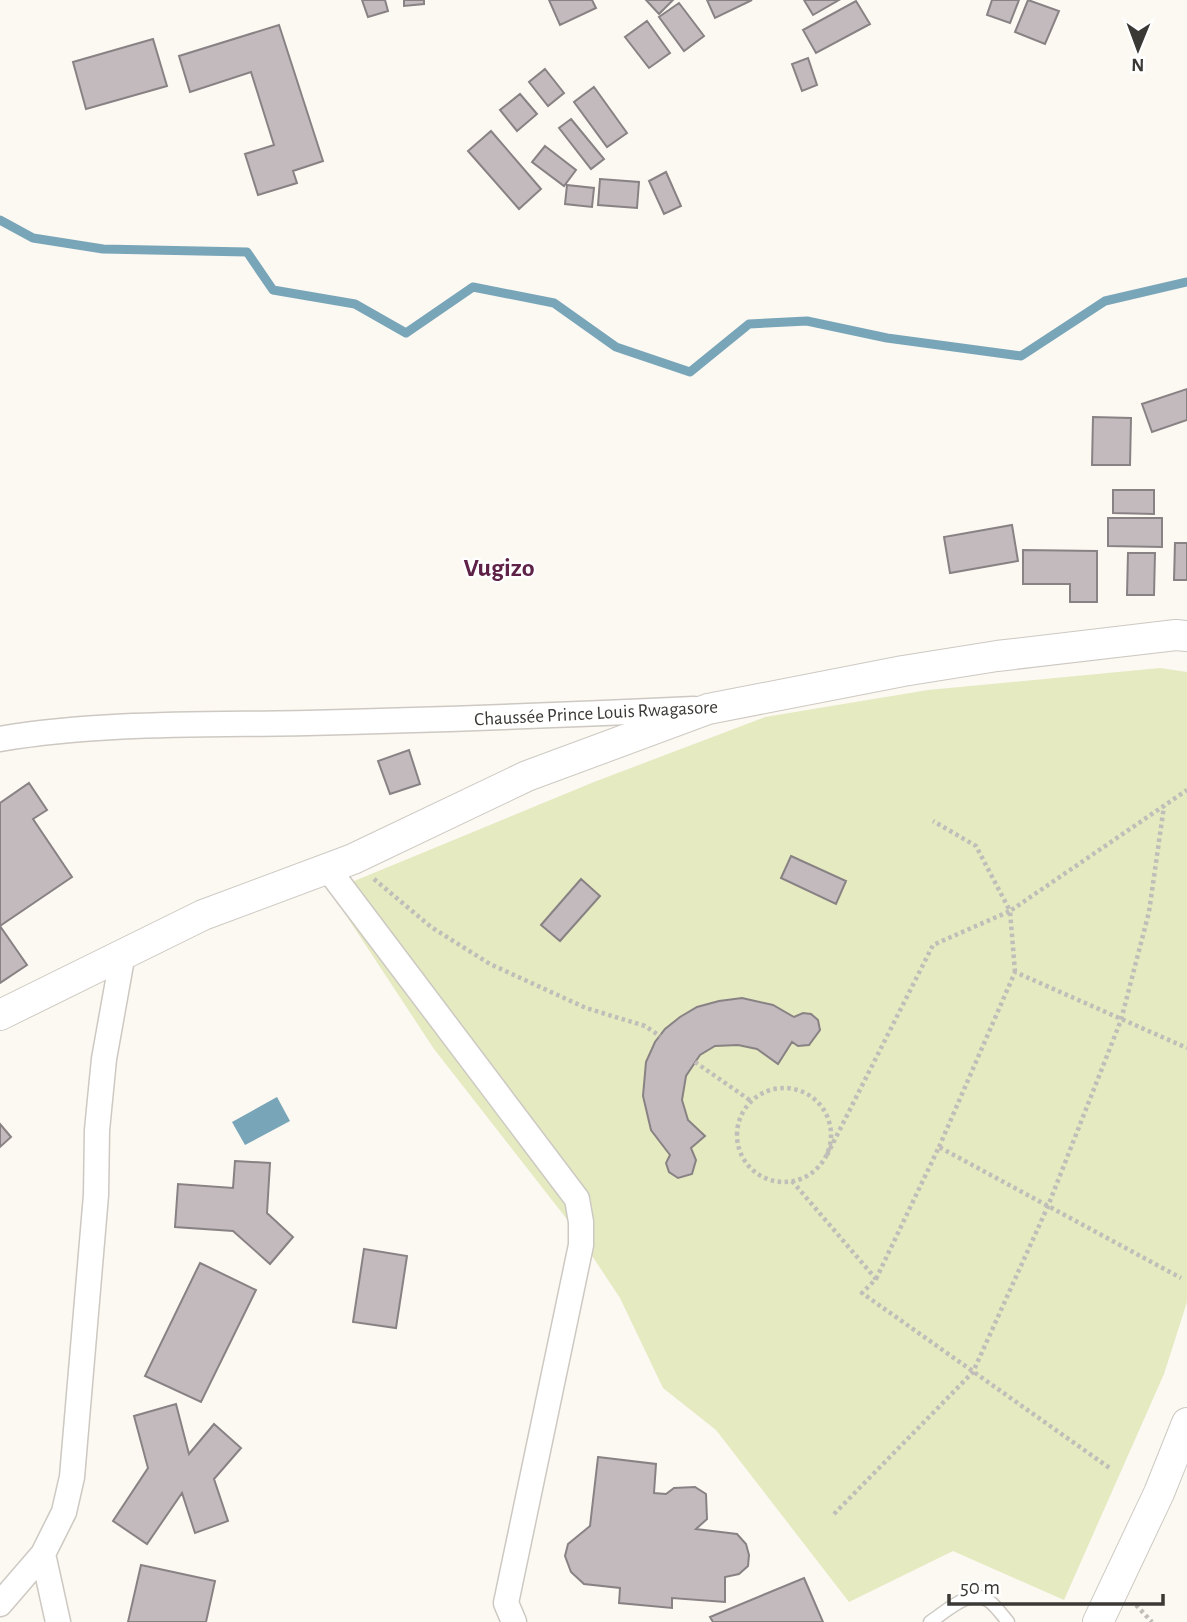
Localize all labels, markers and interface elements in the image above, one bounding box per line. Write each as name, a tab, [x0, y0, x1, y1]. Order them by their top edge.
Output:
north arrow	[1103, 14, 1173, 84]
text: N	[1131, 55, 1145, 74]
district label: Vugizo	[463, 555, 535, 581]
street label: Chaussée Prince Louis Rwagasore	[474, 698, 718, 729]
scale bar	[949, 1562, 1162, 1606]
text: 50 m	[960, 1577, 1000, 1598]

